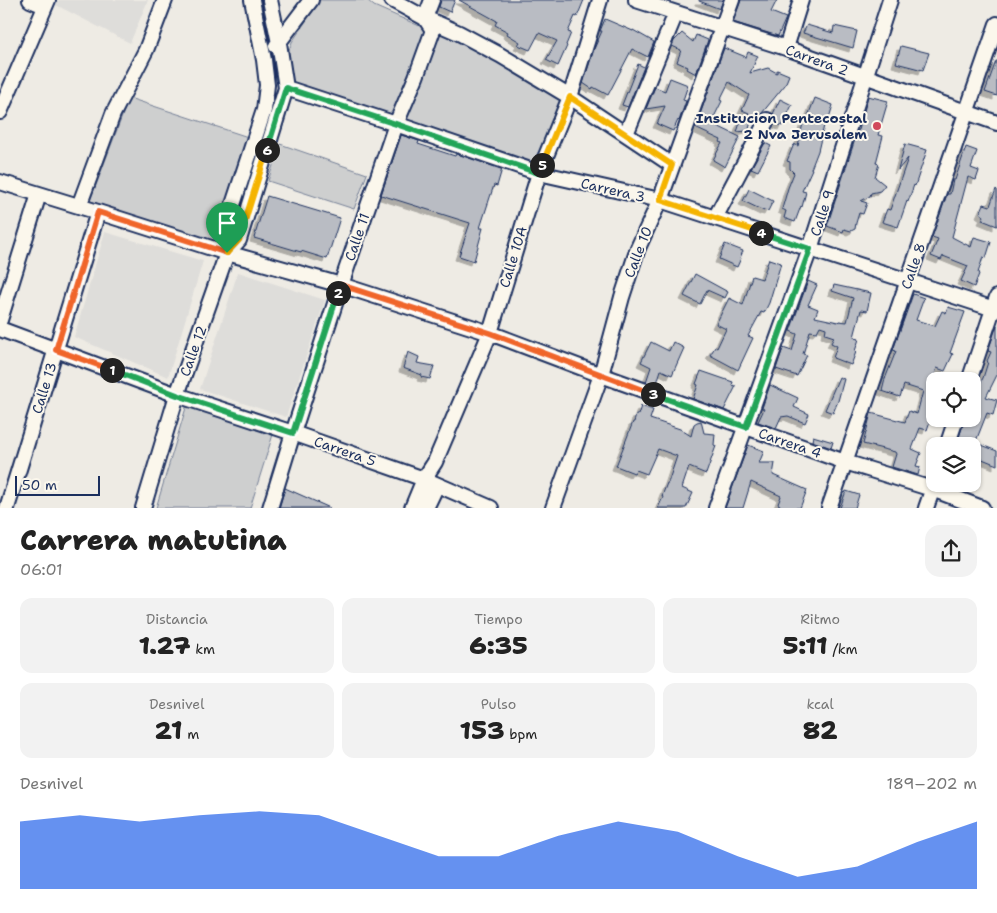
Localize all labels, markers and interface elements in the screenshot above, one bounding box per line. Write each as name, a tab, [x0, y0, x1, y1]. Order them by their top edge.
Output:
street label: Carrera 2	[783, 40, 851, 80]
place label: Institucion Pentecostal 2 Nva Jerusalem	[696, 109, 867, 143]
marker: Institucion Pentecostal 2 Nva Jerusalem	[871, 120, 883, 132]
pin: 6	[254, 138, 280, 162]
text: 6	[263, 141, 272, 159]
pin: 5	[530, 152, 554, 178]
text: 5	[538, 156, 547, 174]
street label: Carrera 3	[579, 174, 647, 206]
street label: Calle 9	[806, 187, 838, 239]
pin	[206, 202, 248, 253]
icon: arrive	[213, 209, 241, 237]
street label: Calle 11	[340, 211, 374, 263]
pin: 4	[748, 220, 774, 246]
street label: Calle 10A	[495, 224, 531, 290]
street label: Calle 10	[620, 224, 656, 280]
text: 4	[757, 224, 766, 242]
street label: Calle 8	[897, 240, 929, 292]
pin: 2	[326, 280, 350, 306]
text: 2	[334, 284, 343, 302]
street label: Calle 12	[175, 323, 211, 379]
pin: 1	[100, 358, 124, 382]
street label: Calle 13	[28, 360, 60, 416]
text: 1	[109, 361, 116, 379]
map controls	[926, 372, 981, 492]
button: locate	[926, 372, 981, 427]
pin: 3	[640, 382, 666, 406]
text: 3	[649, 385, 658, 403]
street label: Carrera 4	[756, 424, 824, 462]
street label: Carrera 5	[312, 432, 378, 470]
button: layers	[926, 437, 981, 492]
scale bar	[15, 473, 100, 496]
text: 50 m	[22, 476, 57, 494]
text: Carrera matutina	[20, 521, 287, 559]
button: share	[925, 525, 977, 577]
text: 06:01	[20, 559, 63, 580]
text: Distancia	[146, 610, 208, 628]
text: Tiempo	[474, 610, 523, 628]
text: Ritmo	[800, 610, 840, 628]
text: 1.27	[138, 628, 191, 662]
text: 6:35	[469, 628, 528, 662]
text: 5:11	[783, 628, 828, 662]
text: km	[191, 640, 215, 658]
text: /km	[828, 640, 858, 658]
text: Desnivel	[149, 695, 204, 713]
text: Pulso	[481, 695, 516, 713]
text: kcal	[807, 695, 834, 713]
text: 21	[154, 713, 182, 747]
text: 153	[460, 713, 504, 747]
text: 82	[803, 713, 838, 747]
text: m	[182, 725, 199, 743]
text: bpm	[504, 725, 537, 743]
text: Desnivel	[20, 773, 83, 794]
text: 189–202 m	[886, 773, 977, 794]

